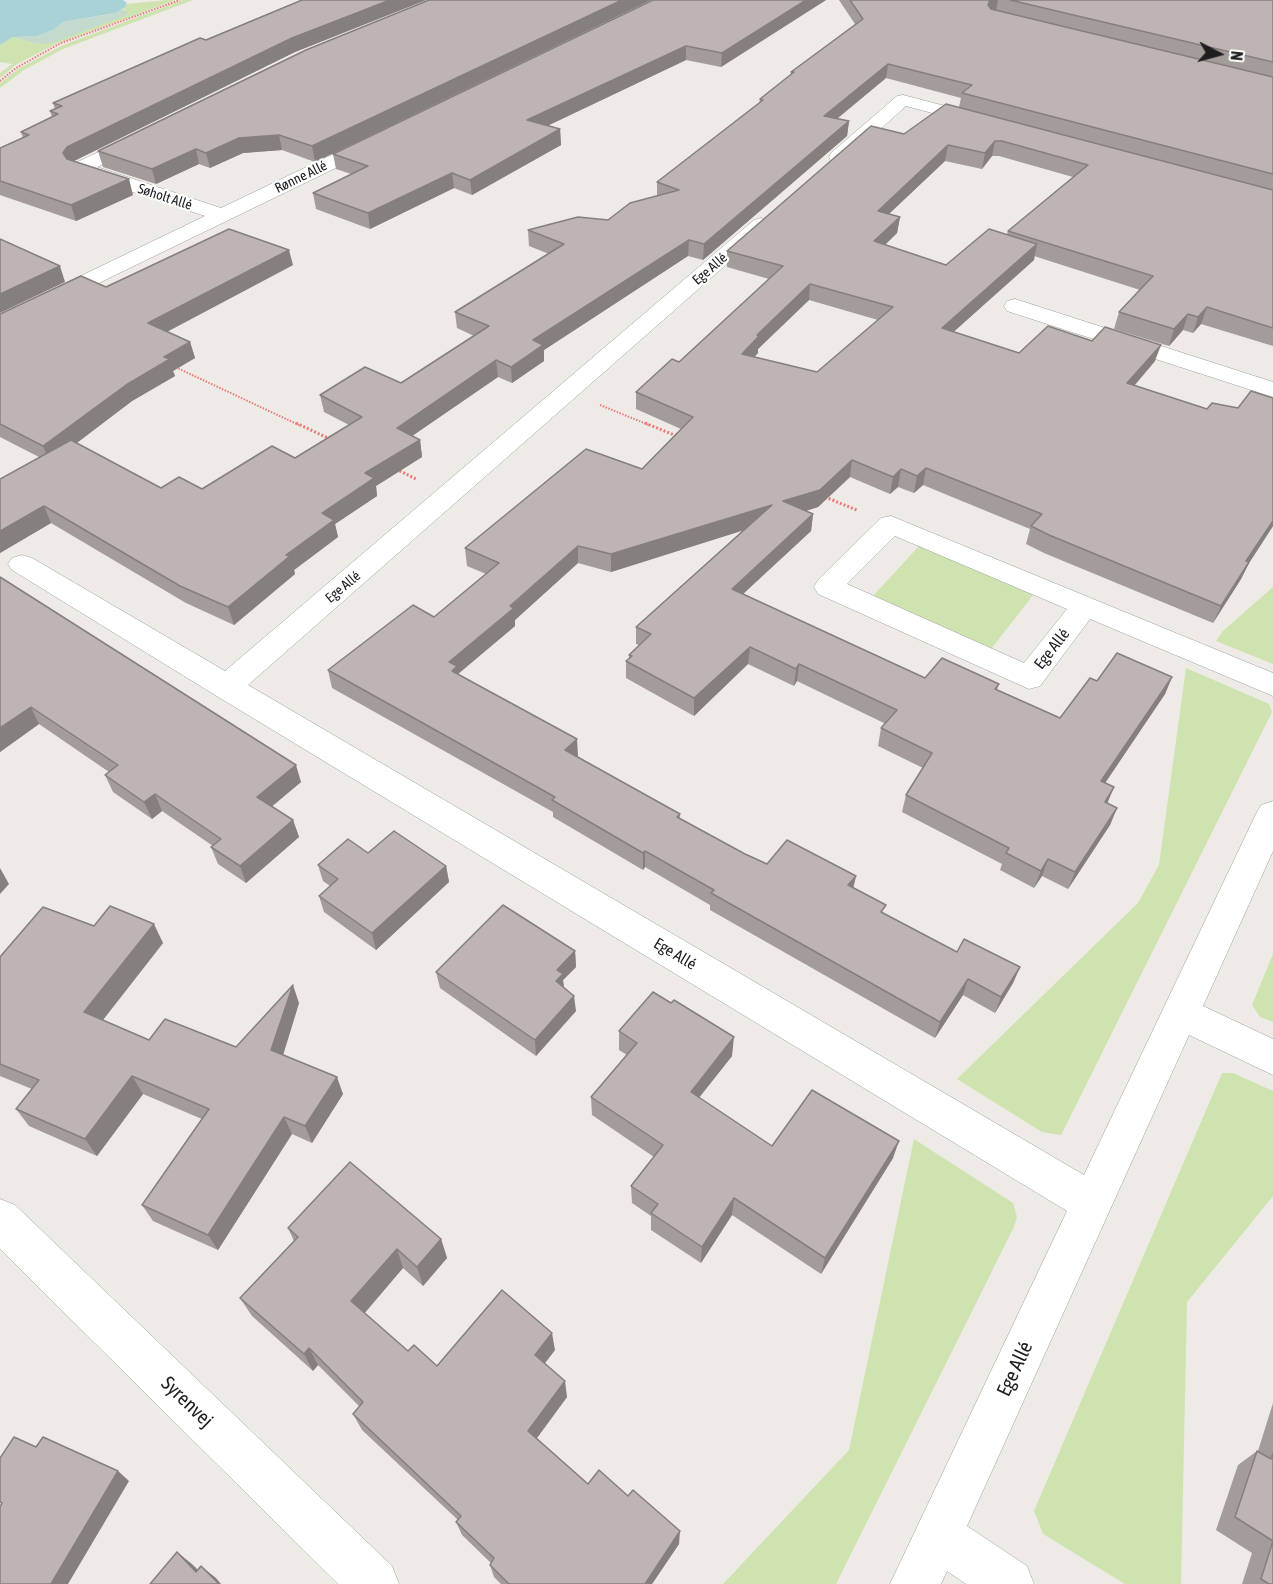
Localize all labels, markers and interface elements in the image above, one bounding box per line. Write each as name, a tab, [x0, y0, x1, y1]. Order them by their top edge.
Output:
north arrow	[1189, 24, 1249, 84]
text: N	[1227, 50, 1246, 62]
street label: Rønne Allé	[272, 157, 330, 197]
street label: Søholt Allé	[136, 180, 194, 214]
street label: Ege Allé	[689, 249, 731, 289]
street label: Ege Allé	[322, 568, 364, 606]
street label: Ege Allé	[1030, 625, 1074, 673]
street label: Ege Allé	[650, 934, 700, 974]
street label: Ege Allé	[992, 1338, 1038, 1400]
street label: Syrenvej	[156, 1372, 218, 1432]

